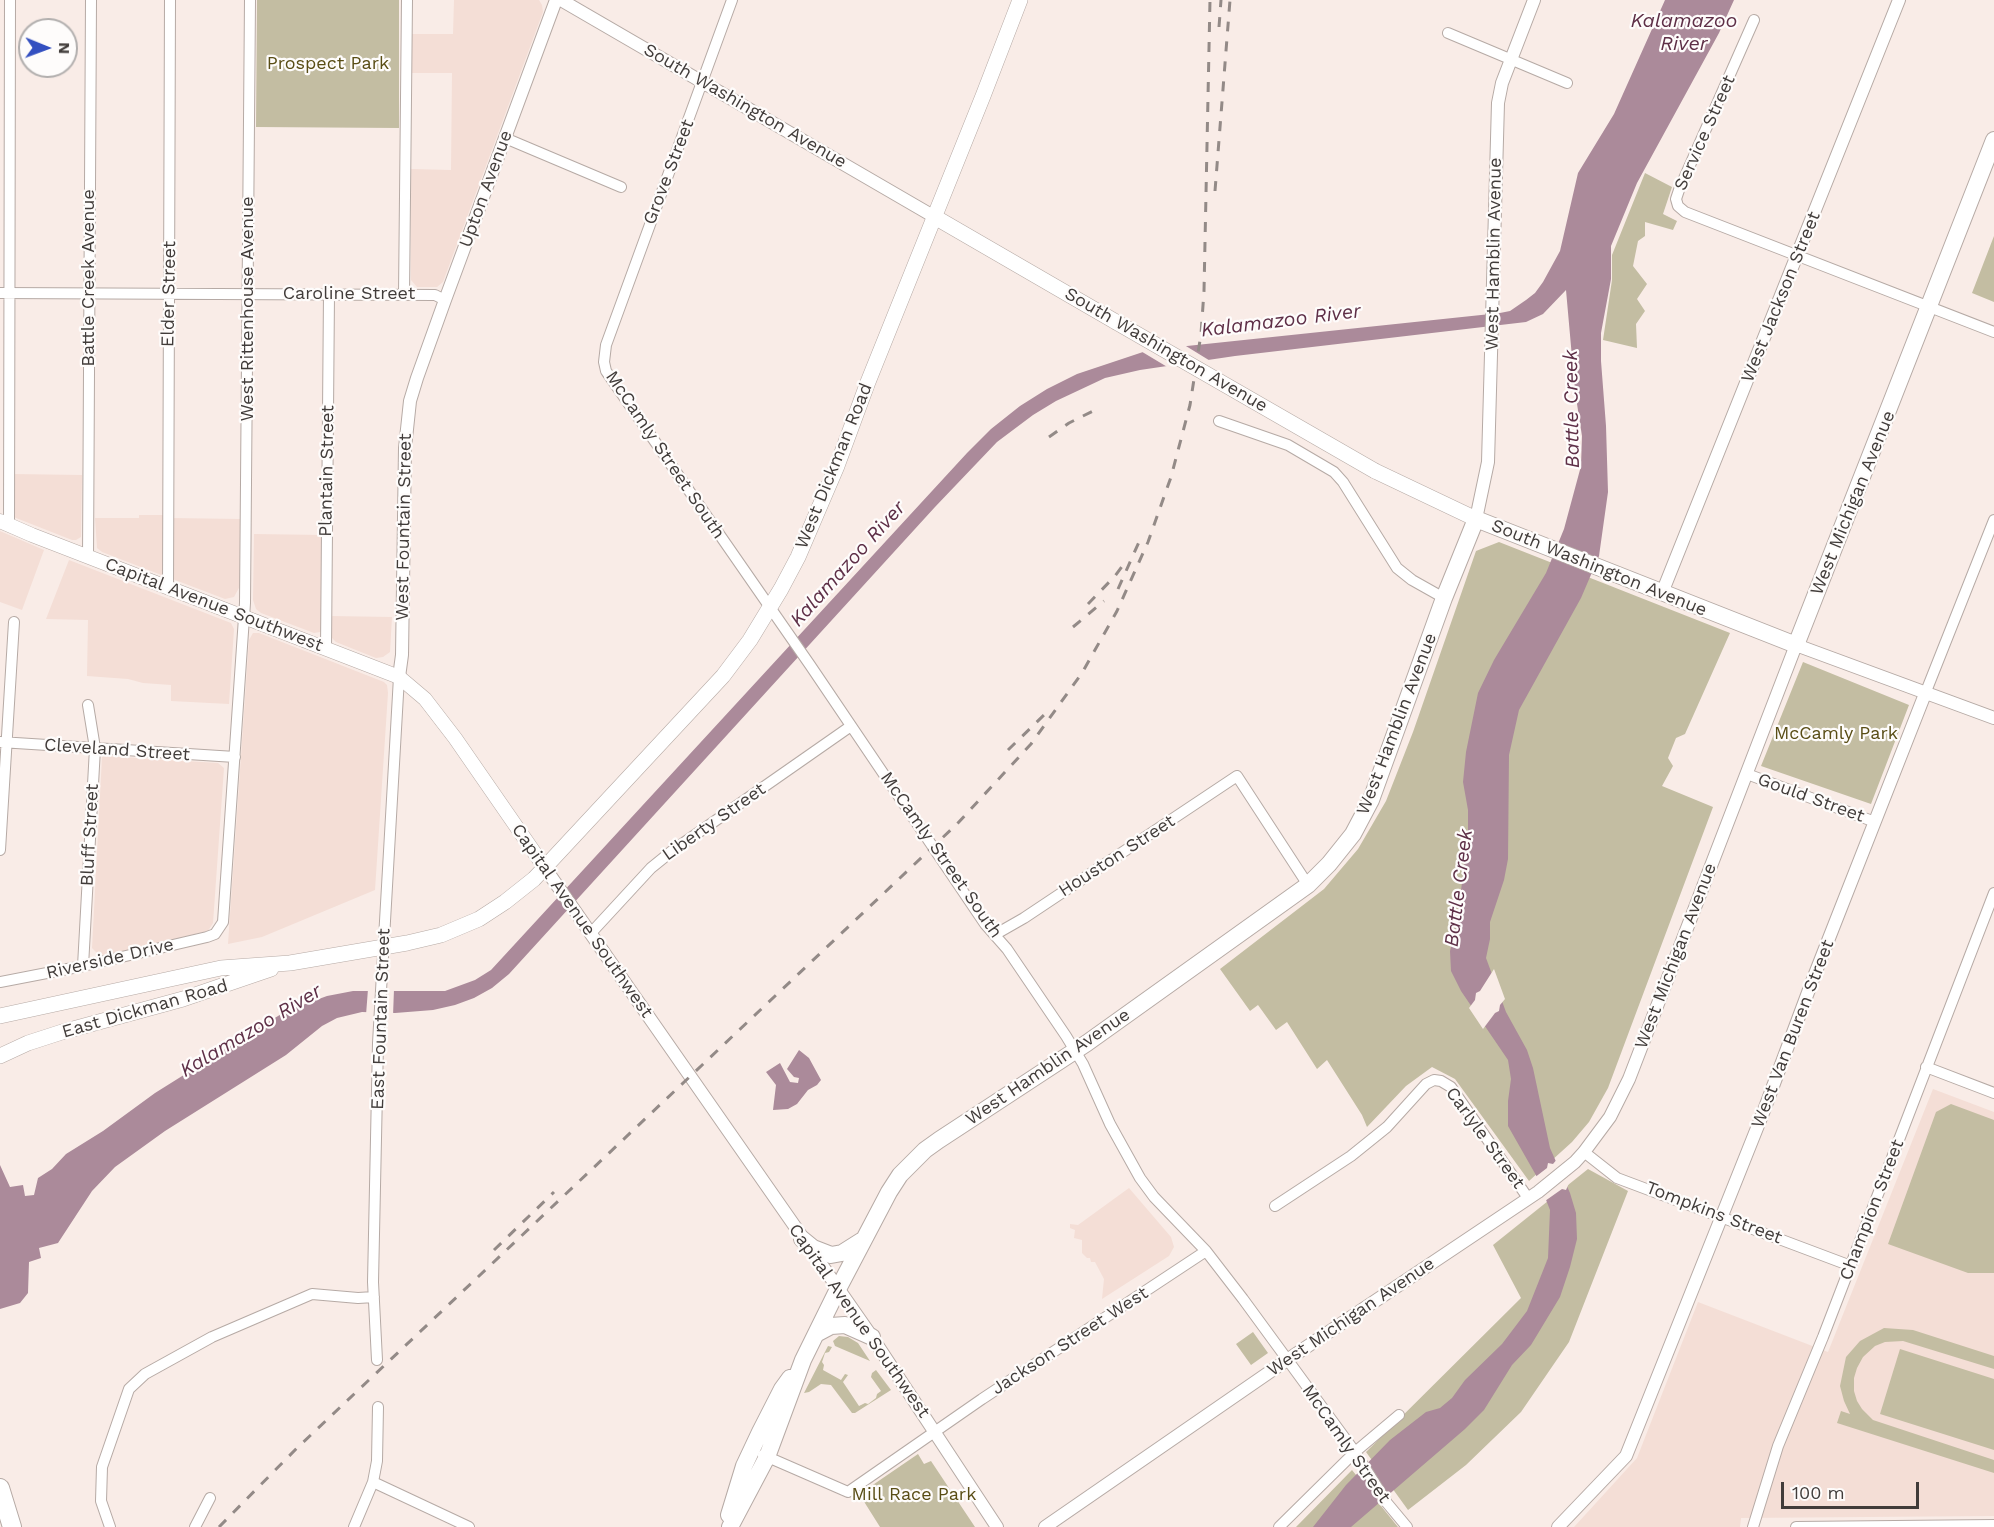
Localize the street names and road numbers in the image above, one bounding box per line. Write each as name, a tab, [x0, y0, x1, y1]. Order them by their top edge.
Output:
street label: South Washington Avenue	[640, 39, 850, 173]
street label: Service Street	[1670, 72, 1740, 194]
street label: Grove Street	[639, 116, 699, 228]
street label: Upton Avenue	[455, 127, 517, 251]
street label: West Hamblin Avenue	[1482, 157, 1506, 351]
street label: Battle Creek Avenue	[78, 189, 100, 367]
street label: West Rittenhouse Avenue	[237, 196, 259, 422]
street label: West Jackson Street	[1737, 209, 1825, 385]
street label: Elder Street	[157, 241, 181, 347]
street label: Caroline Street	[283, 283, 415, 305]
street label: South Washington Avenue	[1061, 283, 1271, 417]
street label: McCamly Street South	[601, 367, 729, 543]
street label: West Dickman Road	[791, 380, 877, 552]
street label: Plantain Street	[315, 405, 339, 537]
street label: West Michigan Avenue	[1806, 408, 1900, 598]
street label: West Fountain Street	[392, 433, 416, 621]
street label: South Washington Avenue	[1488, 515, 1710, 621]
street label: Capital Avenue Southwest	[102, 553, 326, 657]
street label: West Hamblin Avenue	[1352, 630, 1442, 818]
street label: Cleveland Street	[43, 734, 191, 766]
street label: McCamly Street South	[875, 768, 1007, 942]
street label: Gould Street	[1755, 769, 1867, 827]
street label: Liberty Street	[658, 778, 770, 866]
street label: Bluff Street	[77, 783, 103, 887]
street label: Houston Street	[1055, 810, 1179, 902]
street label: Capital Avenue Southwest	[507, 820, 657, 1022]
street label: West Michigan Avenue	[1631, 860, 1721, 1052]
street label: East Fountain Street	[367, 928, 395, 1110]
street label: Riverside Drive	[44, 934, 176, 984]
street label: West Van Buren Street	[1747, 937, 1839, 1131]
street label: East Dickman Road	[60, 975, 230, 1043]
street label: West Hamblin Avenue	[962, 1004, 1134, 1130]
street label: Carlyle Street	[1441, 1083, 1529, 1193]
street label: Champion Street	[1835, 1137, 1909, 1283]
street label: Tompkins Street	[1643, 1177, 1785, 1249]
street label: Capital Avenue Southwest	[784, 1220, 934, 1422]
street label: West Michigan Avenue	[1263, 1253, 1439, 1381]
street label: Jackson Street West	[988, 1282, 1152, 1400]
street label: McCamly Street	[1297, 1381, 1395, 1507]

